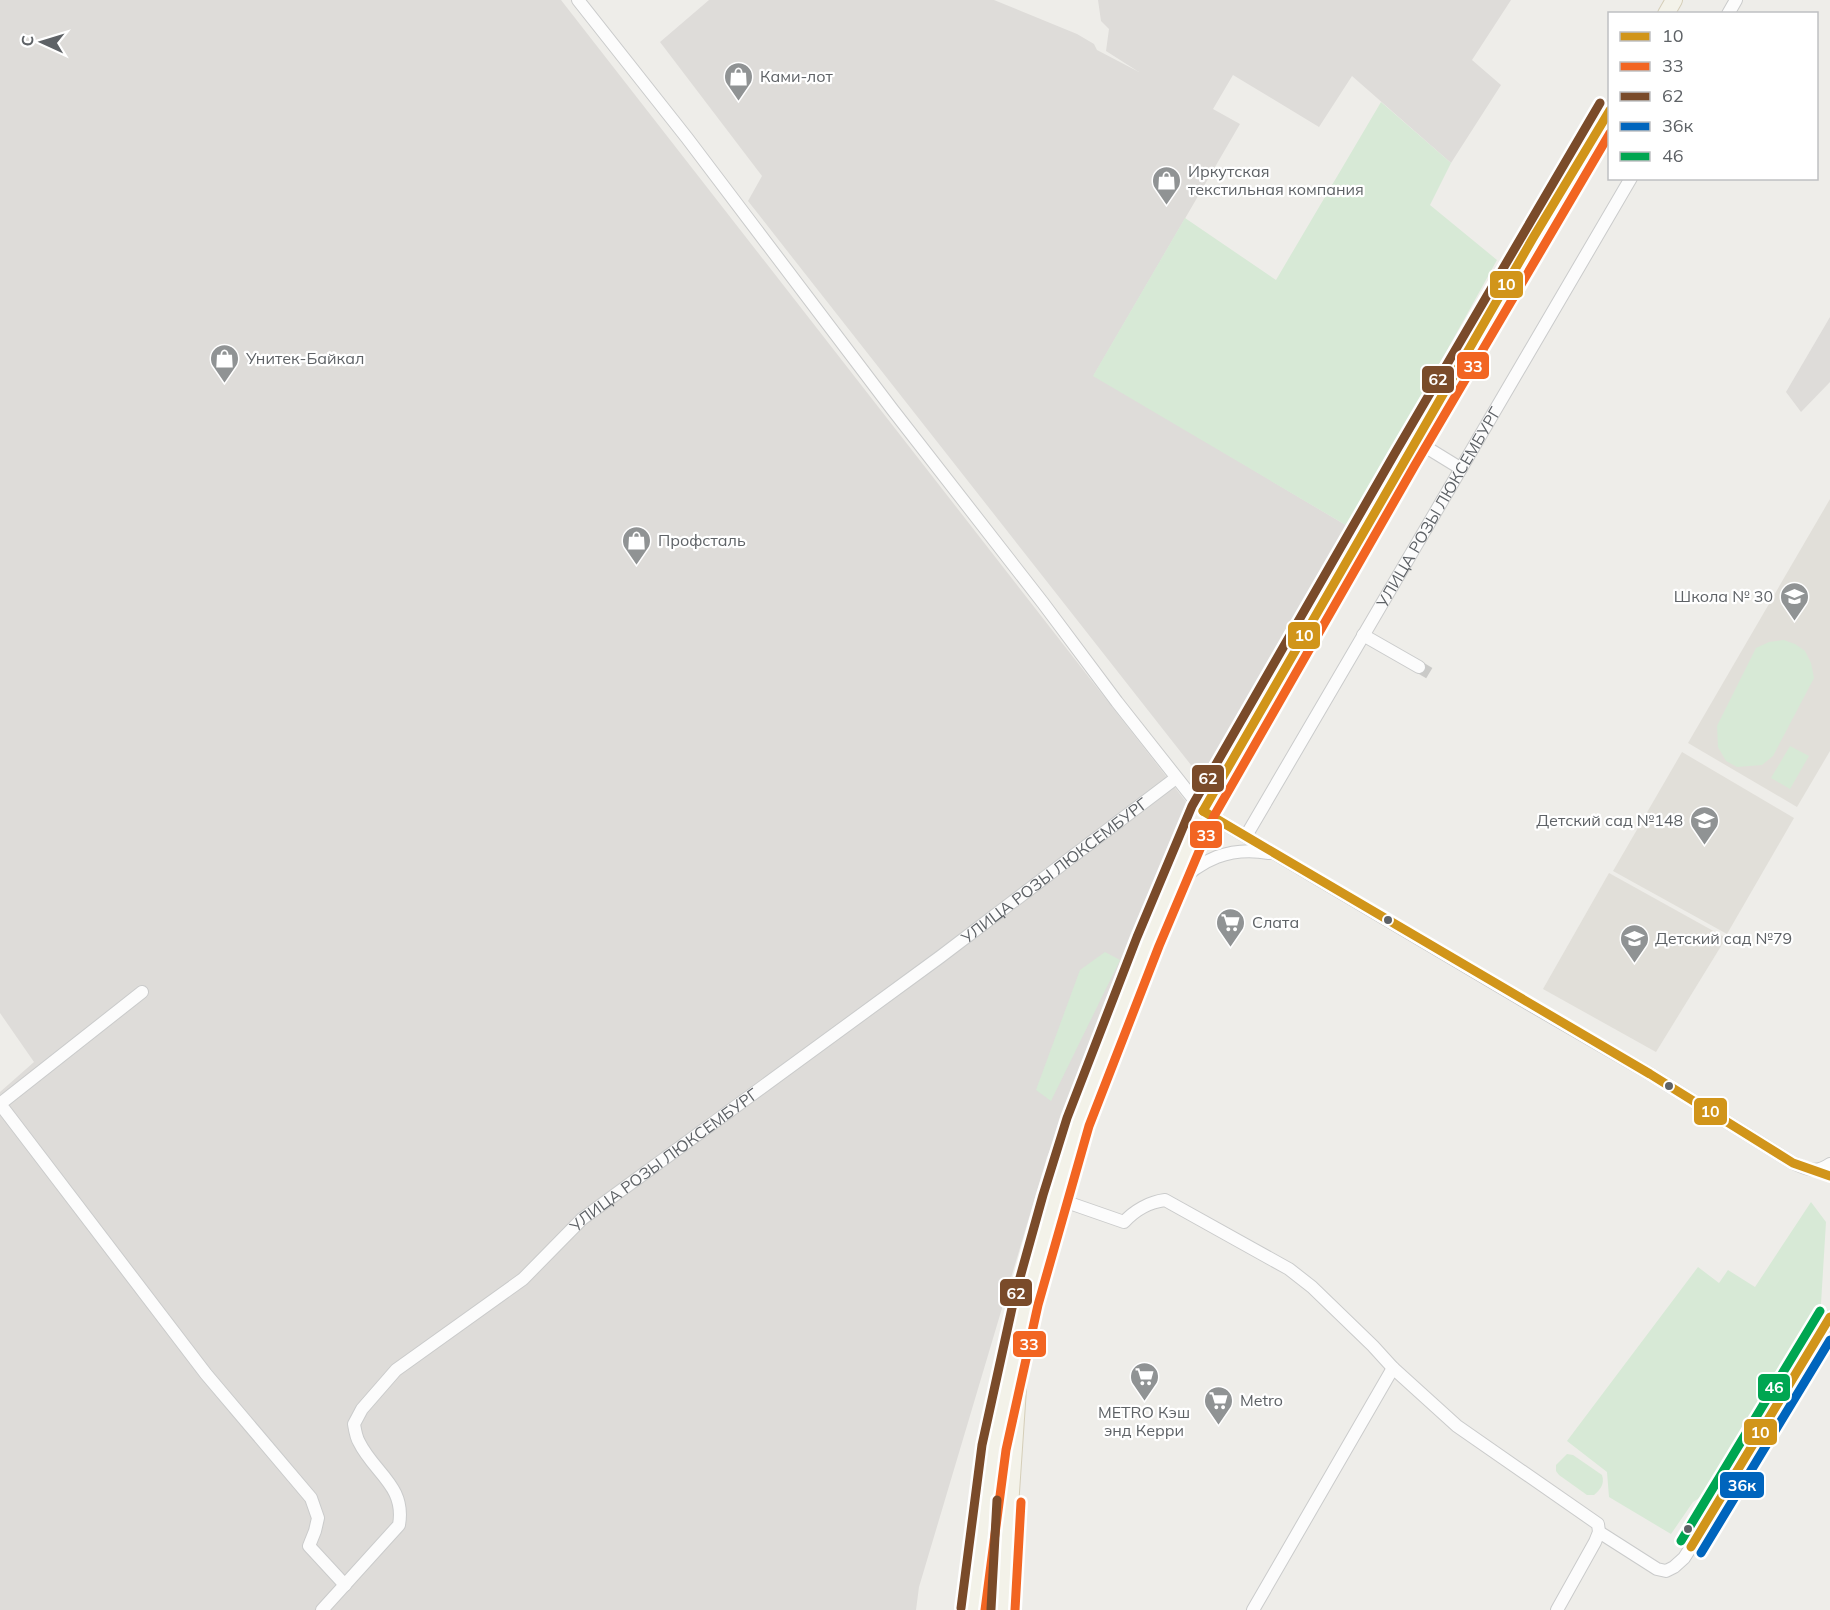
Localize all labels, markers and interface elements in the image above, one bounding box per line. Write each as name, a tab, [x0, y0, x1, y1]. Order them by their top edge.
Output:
north arrow	[12, 12, 72, 72]
legend	[1608, 12, 1818, 180]
text: 10	[1662, 24, 1684, 47]
text: С	[17, 35, 37, 47]
text: 33	[1662, 54, 1684, 77]
shop icon: Ками-лот	[723, 60, 755, 102]
place label: Ками-лот	[760, 66, 833, 86]
text: 62	[1662, 84, 1684, 107]
text: 36к	[1662, 114, 1694, 137]
text: 46	[1662, 144, 1684, 167]
place label: Иркутская текстильная компания	[1188, 161, 1364, 199]
shop icon: Иркутская текстильная компания	[1151, 164, 1183, 206]
line badge: 10	[1489, 270, 1524, 299]
text: 10	[1496, 274, 1516, 294]
shop icon: Унитек-Байкал	[209, 342, 241, 384]
place label: Унитек-Байкал	[245, 348, 364, 368]
line badge: 33	[1456, 351, 1490, 380]
text: 33	[1463, 356, 1483, 376]
line badge: 62	[1421, 365, 1455, 394]
text: 62	[1428, 369, 1448, 389]
street label: УЛИЦА РОЗЫ ЛЮКСЕМБУРГ	[1371, 403, 1505, 612]
shop icon: Профсталь	[621, 524, 653, 566]
place label: Профсталь	[658, 530, 746, 550]
school or university icon: Школа № 30	[1778, 580, 1810, 622]
place label: Школа № 30	[1674, 586, 1773, 606]
line badge: 10	[1287, 621, 1321, 650]
text: 10	[1294, 625, 1314, 645]
line badge: 62	[1191, 764, 1225, 793]
text: 62	[1198, 768, 1218, 788]
street label: УЛИЦА РОЗЫ ЛЮКСЕМБУРГ	[956, 793, 1152, 948]
school or university icon: Детский сад №148	[1688, 804, 1720, 846]
place label: Детский сад №148	[1536, 810, 1683, 830]
line badge: 33	[1189, 820, 1223, 849]
text: 33	[1196, 825, 1216, 845]
supermarket icon: Слата	[1215, 906, 1247, 948]
place label: Слата	[1252, 912, 1299, 932]
unlabelled marker	[1382, 914, 1394, 926]
school or university icon: Детский сад №79	[1618, 922, 1650, 964]
place label: Детский сад №79	[1655, 928, 1792, 948]
unlabelled marker	[1663, 1080, 1675, 1092]
street label: УЛИЦА РОЗЫ ЛЮКСЕМБУРГ	[565, 1084, 762, 1236]
line badge: 10	[1693, 1097, 1728, 1126]
text: 10	[1700, 1101, 1720, 1121]
line badge: 62	[999, 1278, 1033, 1307]
text: 62	[1006, 1283, 1026, 1303]
line badge: 33	[1012, 1330, 1047, 1358]
text: 33	[1019, 1334, 1039, 1354]
supermarket icon: METRO Кэш энд Керри	[1128, 1360, 1160, 1402]
line badge: 46	[1757, 1373, 1791, 1402]
text: 46	[1764, 1377, 1784, 1397]
supermarket icon: Metro	[1203, 1384, 1235, 1426]
place label: Metro	[1240, 1390, 1283, 1410]
place label: METRO Кэш энд Керри	[1098, 1402, 1190, 1440]
line badge: 10	[1743, 1418, 1778, 1446]
text: 10	[1750, 1422, 1770, 1442]
line badge: 36к	[1719, 1471, 1765, 1499]
text: 36к	[1728, 1475, 1757, 1495]
unlabelled marker	[1682, 1523, 1694, 1535]

